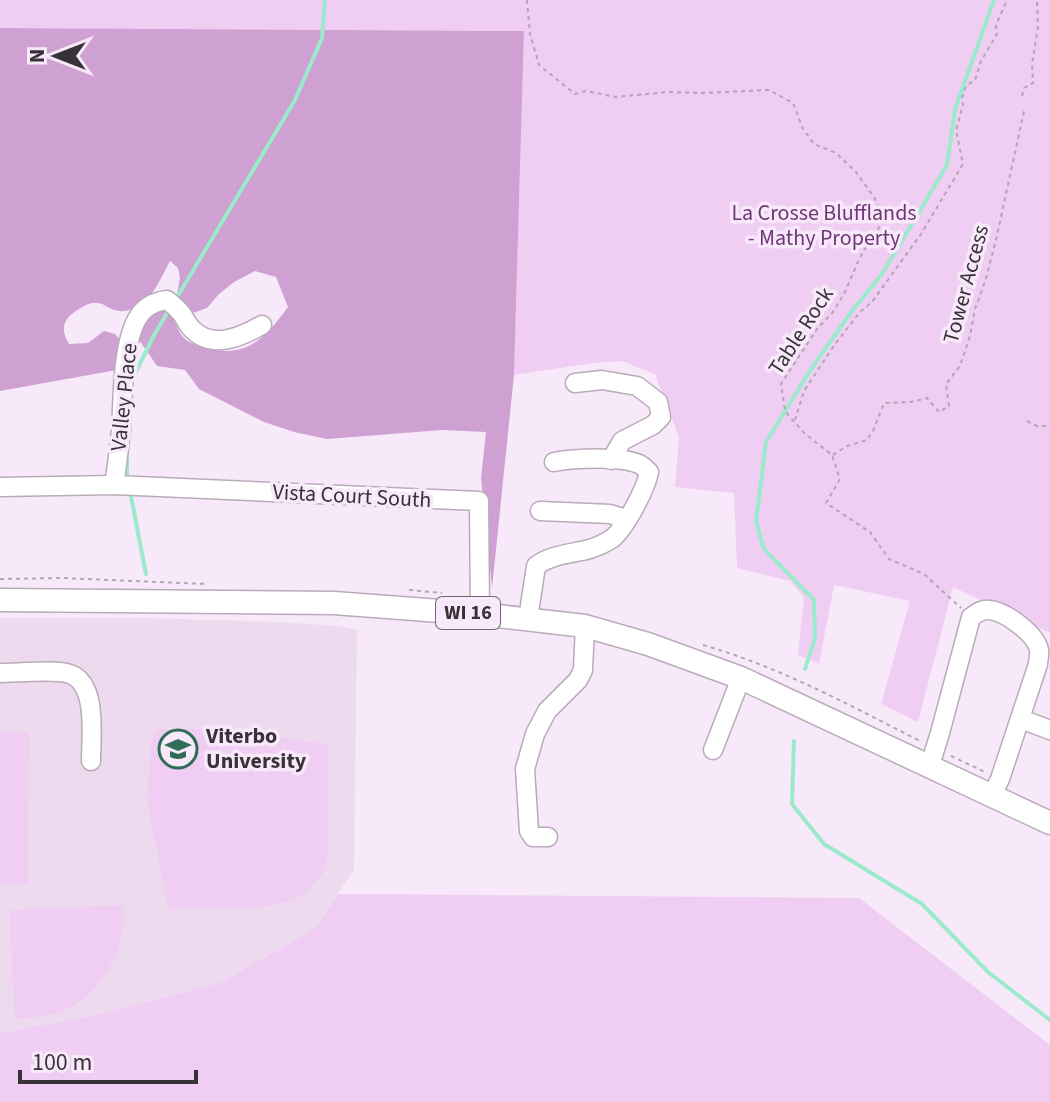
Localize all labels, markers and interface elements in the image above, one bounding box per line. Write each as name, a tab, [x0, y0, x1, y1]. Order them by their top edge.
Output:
north arrow	[16, 16, 96, 96]
text: N	[21, 49, 53, 63]
park label: La Crosse Blufflands - Mathy Property	[731, 197, 917, 254]
street label: Tower Access	[935, 221, 997, 347]
street label: Table Rock	[760, 280, 842, 381]
street label: Valley Place	[102, 341, 146, 453]
street label: Vista Court South	[272, 476, 432, 516]
road number: WI 16	[436, 597, 500, 629]
place label: Viterbo University	[205, 720, 307, 777]
school or university icon: Viterbo University	[157, 728, 199, 770]
scale bar	[20, 1034, 196, 1084]
text: 100 m	[32, 1045, 92, 1080]

